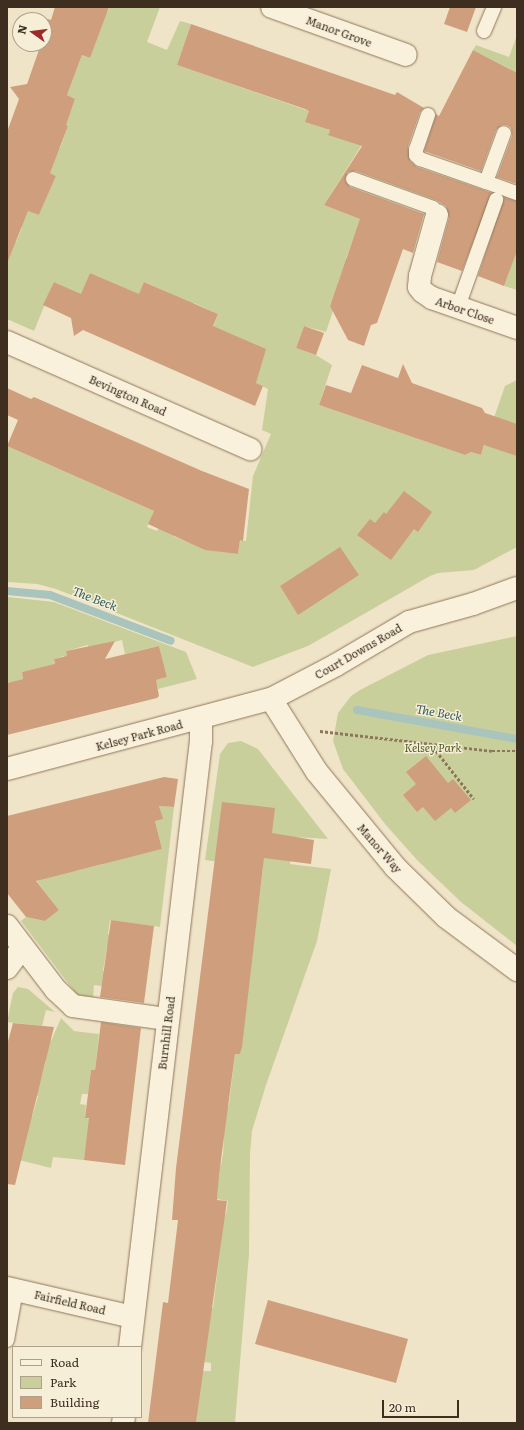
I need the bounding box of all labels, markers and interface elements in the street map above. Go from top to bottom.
north arrow [12,12,52,52]
street label: Manor Grove [304,13,374,49]
text: N [12,23,30,36]
street label: Arbor Close [434,294,496,326]
street label: Bevington Road [87,372,169,418]
water label: The Beck [71,584,119,614]
street label: Court Downs Road [312,621,404,681]
water label: The Beck [415,702,463,724]
street label: Kelsey Park Road [94,717,184,753]
park label: Kelsey Park [405,740,461,754]
street label: Manor Way [355,821,405,875]
street label: Burnhill Road [155,996,177,1070]
street label: Fairfield Road [33,1287,107,1317]
legend [12,1346,142,1418]
text: Road [50,1353,79,1371]
text: Park [50,1373,76,1391]
scale bar [384,1392,461,1418]
text: Building [50,1393,99,1411]
text: 20 m [389,1398,416,1416]

